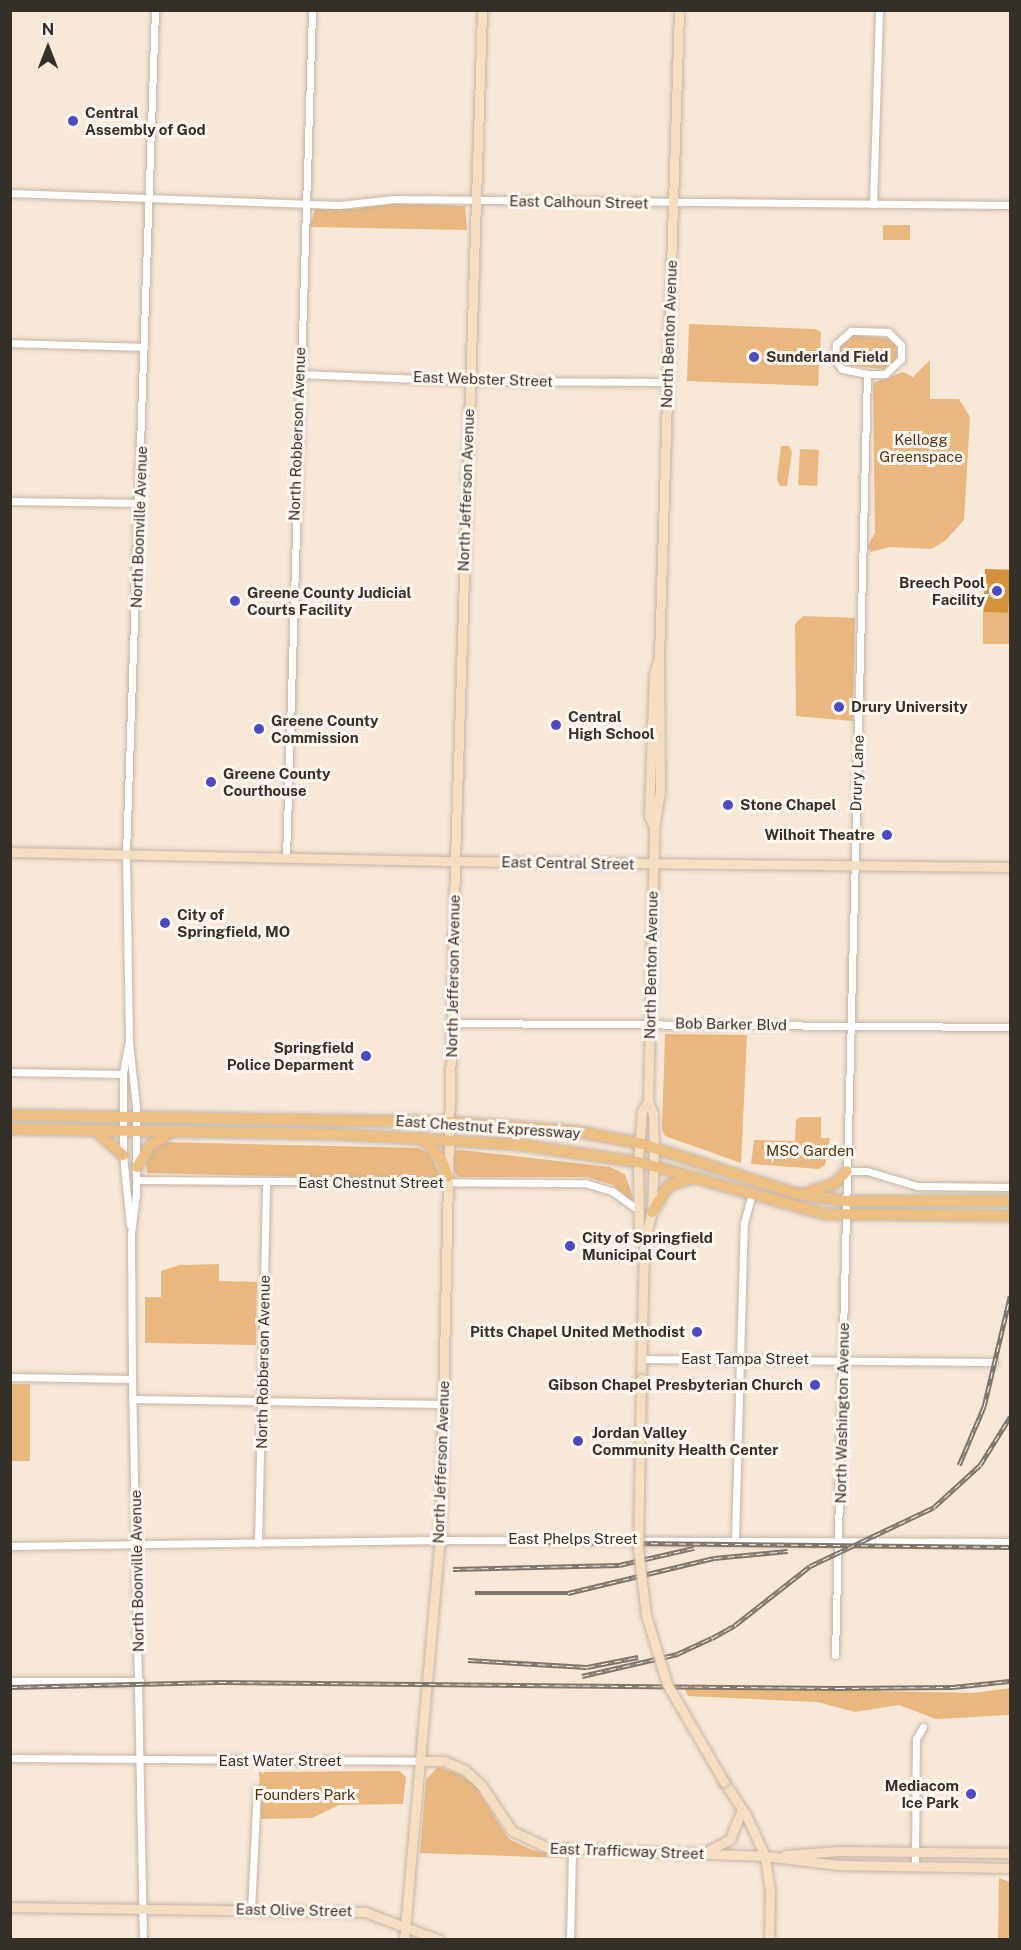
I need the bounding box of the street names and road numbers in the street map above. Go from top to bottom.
street label: East Calhoun Street [509,192,649,212]
street label: North Benton Avenue [657,260,681,408]
street label: North Robberson Avenue [285,347,309,521]
street label: East Webster Street [413,368,553,390]
street label: North Jefferson Avenue [454,408,478,572]
street label: North Boonville Avenue [127,446,151,608]
street label: Drury Lane [847,734,867,812]
street label: East Central Street [501,853,635,873]
street label: North Benton Avenue [641,891,661,1039]
street label: North Jefferson Avenue [443,894,463,1058]
street label: Bob Barker Blvd [675,1014,787,1034]
street label: East Chestnut Expressway [395,1112,581,1142]
street label: East Chestnut Street [298,1174,444,1192]
street label: North Robberson Avenue [252,1275,274,1449]
street label: North Washington Avenue [831,1322,853,1504]
street label: East Tampa Street [681,1350,809,1368]
street label: North Jefferson Avenue [429,1380,453,1544]
street label: North Boonville Avenue [127,1490,147,1652]
street label: East Phelps Street [508,1530,638,1548]
street label: East Water Street [218,1752,342,1770]
street label: East Trafficway Street [549,1839,705,1863]
street label: East Olive Street [235,1900,353,1920]

